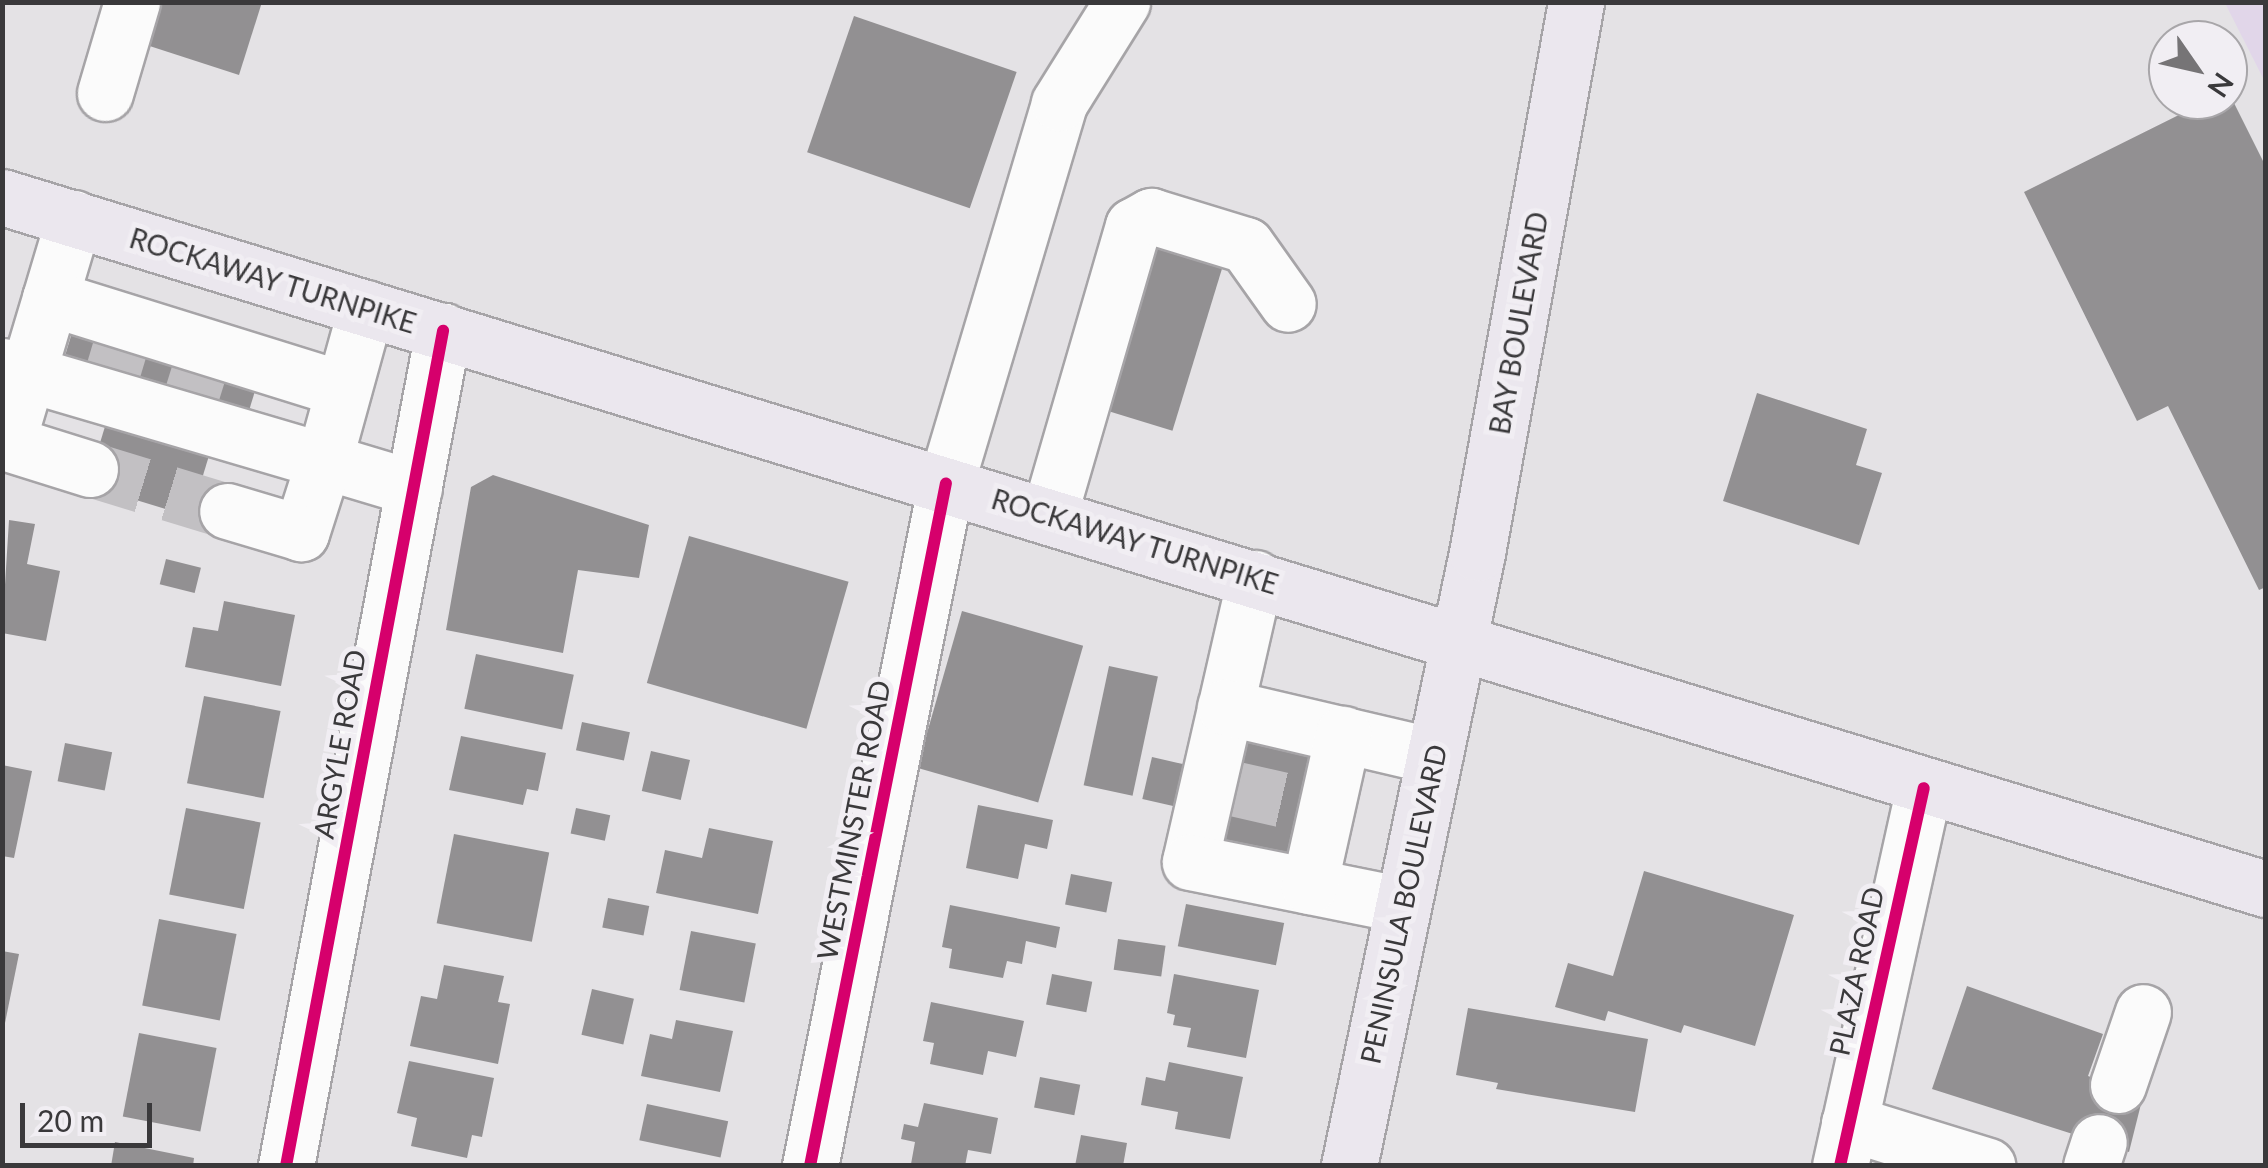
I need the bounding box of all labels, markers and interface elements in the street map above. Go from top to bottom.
north arrow [2148,20,2248,120]
text: N [2201,67,2241,104]
street label: BAY BOULEVARD [1482,209,1554,437]
street label: ROCKAWAY TURNPIKE [125,220,421,340]
street label: ROCKAWAY TURNPIKE [987,481,1283,601]
street label: ARGYLE ROAD [306,647,372,841]
street label: WESTMINSTER ROAD [809,677,897,963]
street label: PENINSULA BOULEVARD [1353,741,1453,1067]
street label: PLAZA ROAD [1822,883,1890,1059]
scale bar [25,1083,158,1145]
text: 20 m [37,1102,104,1138]

